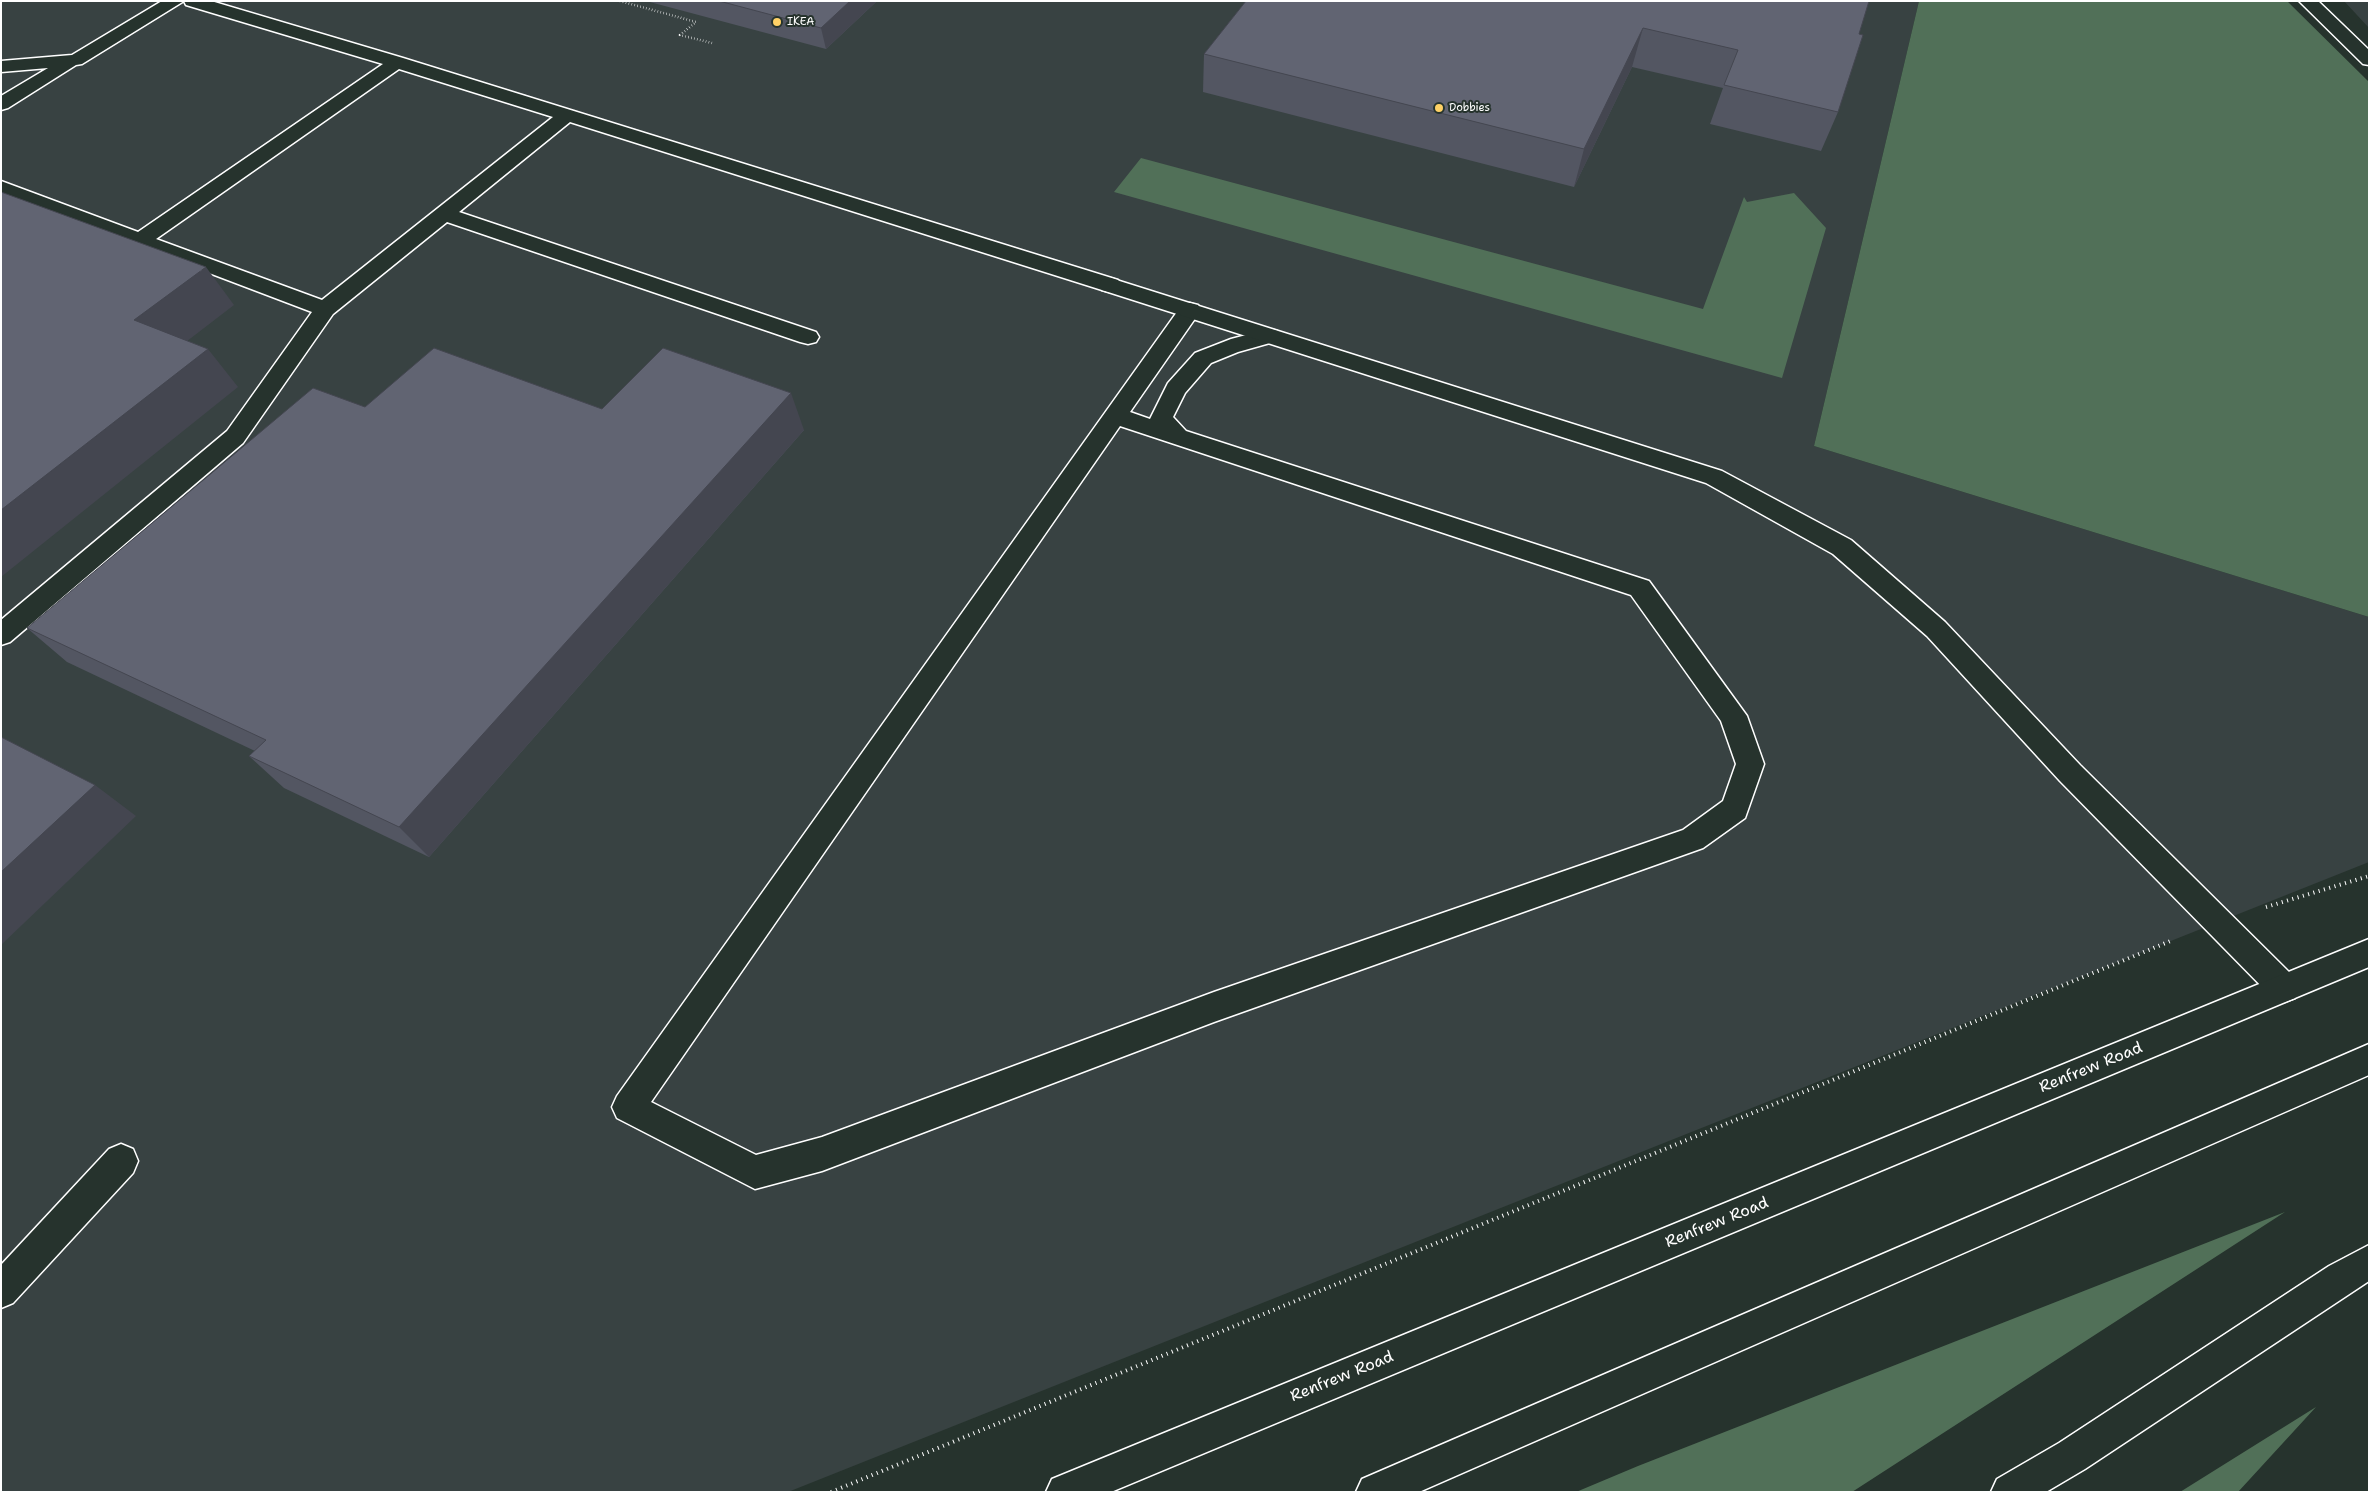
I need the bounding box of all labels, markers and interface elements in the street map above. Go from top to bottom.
place label: IKEA [787,15,814,29]
marker: IKEA [771,16,783,28]
place label: Dobbies [1449,101,1490,115]
marker: Dobbies [1433,102,1445,114]
street label: Renfrew Road [2036,1039,2146,1097]
street label: Renfrew Road [1662,1194,1772,1252]
street label: Renfrew Road [1287,1348,1397,1406]

